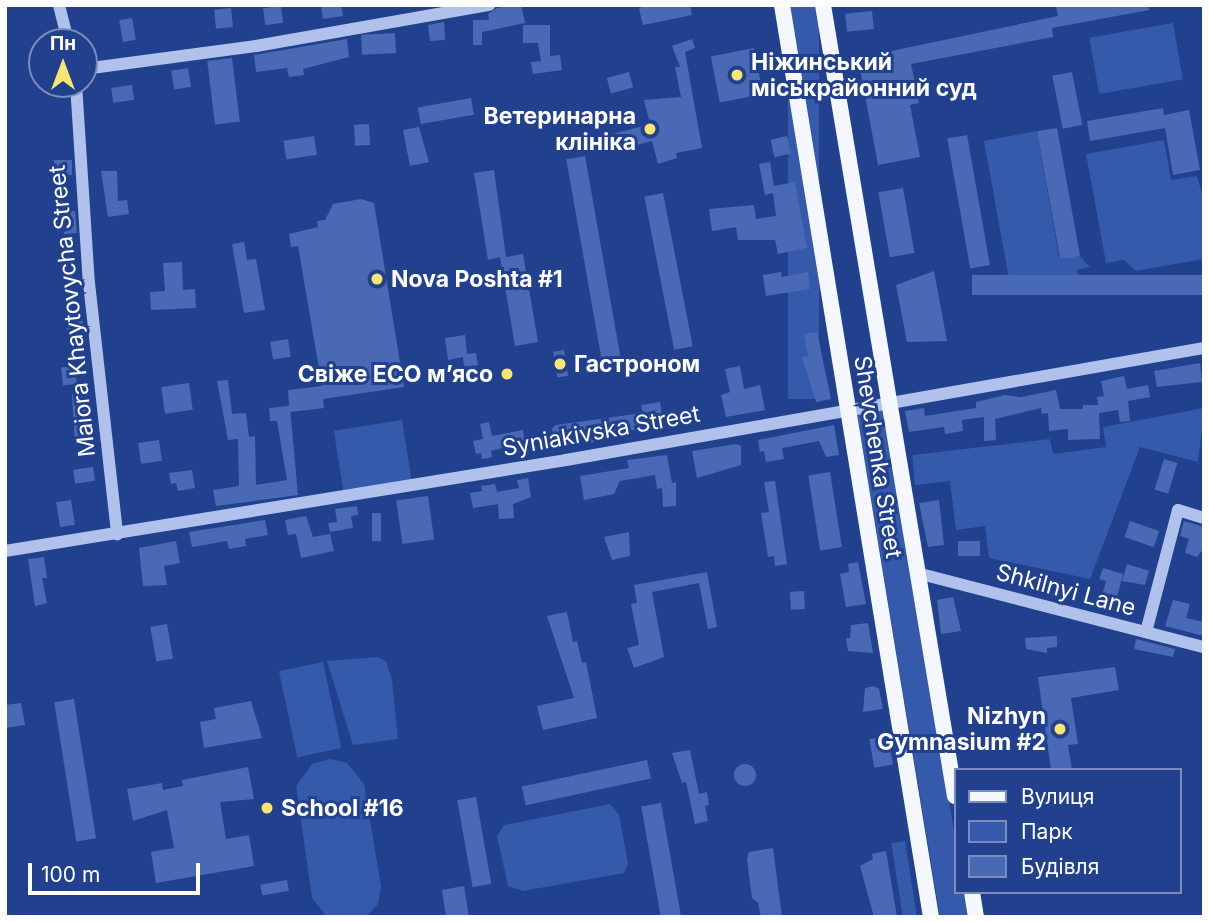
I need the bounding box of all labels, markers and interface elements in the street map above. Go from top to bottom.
north arrow [28,28,98,98]
text: Пн [50,32,76,55]
place label: Ніжинський міськрайонний суд [751,48,977,102]
marker: Ніжинський міськрайонний суд [729,67,745,83]
place label: Ветеринарна клініка [484,102,636,156]
marker: Ветеринарна клініка [642,121,658,137]
street label: Maiora Khaytovycha Street [43,164,101,458]
place label: Nova Poshta #1 [391,265,563,293]
marker: Nova Poshta #1 [369,271,385,287]
place label: Гастроном [574,350,700,378]
street label: Shevchenka Street [848,354,908,560]
marker: Гастроном [552,356,568,372]
place label: Свіже ECO м’ясо [298,360,493,388]
marker: Свіже ECO м’ясо [499,366,515,382]
street label: Syniakivska Street [500,400,702,462]
street label: Shkilnyi Lane [993,558,1139,622]
place label: Nizhyn Gymnasium #2 [877,702,1046,756]
marker: Nizhyn Gymnasium #2 [1052,721,1068,737]
legend [954,768,1181,894]
text: Вулиця [1021,784,1094,809]
place label: School #16 [281,794,404,822]
marker: School #16 [259,800,275,816]
text: Парк [1021,819,1073,844]
scale bar [32,848,203,892]
text: Будівля [1021,854,1099,879]
text: 100 m [41,862,100,887]

